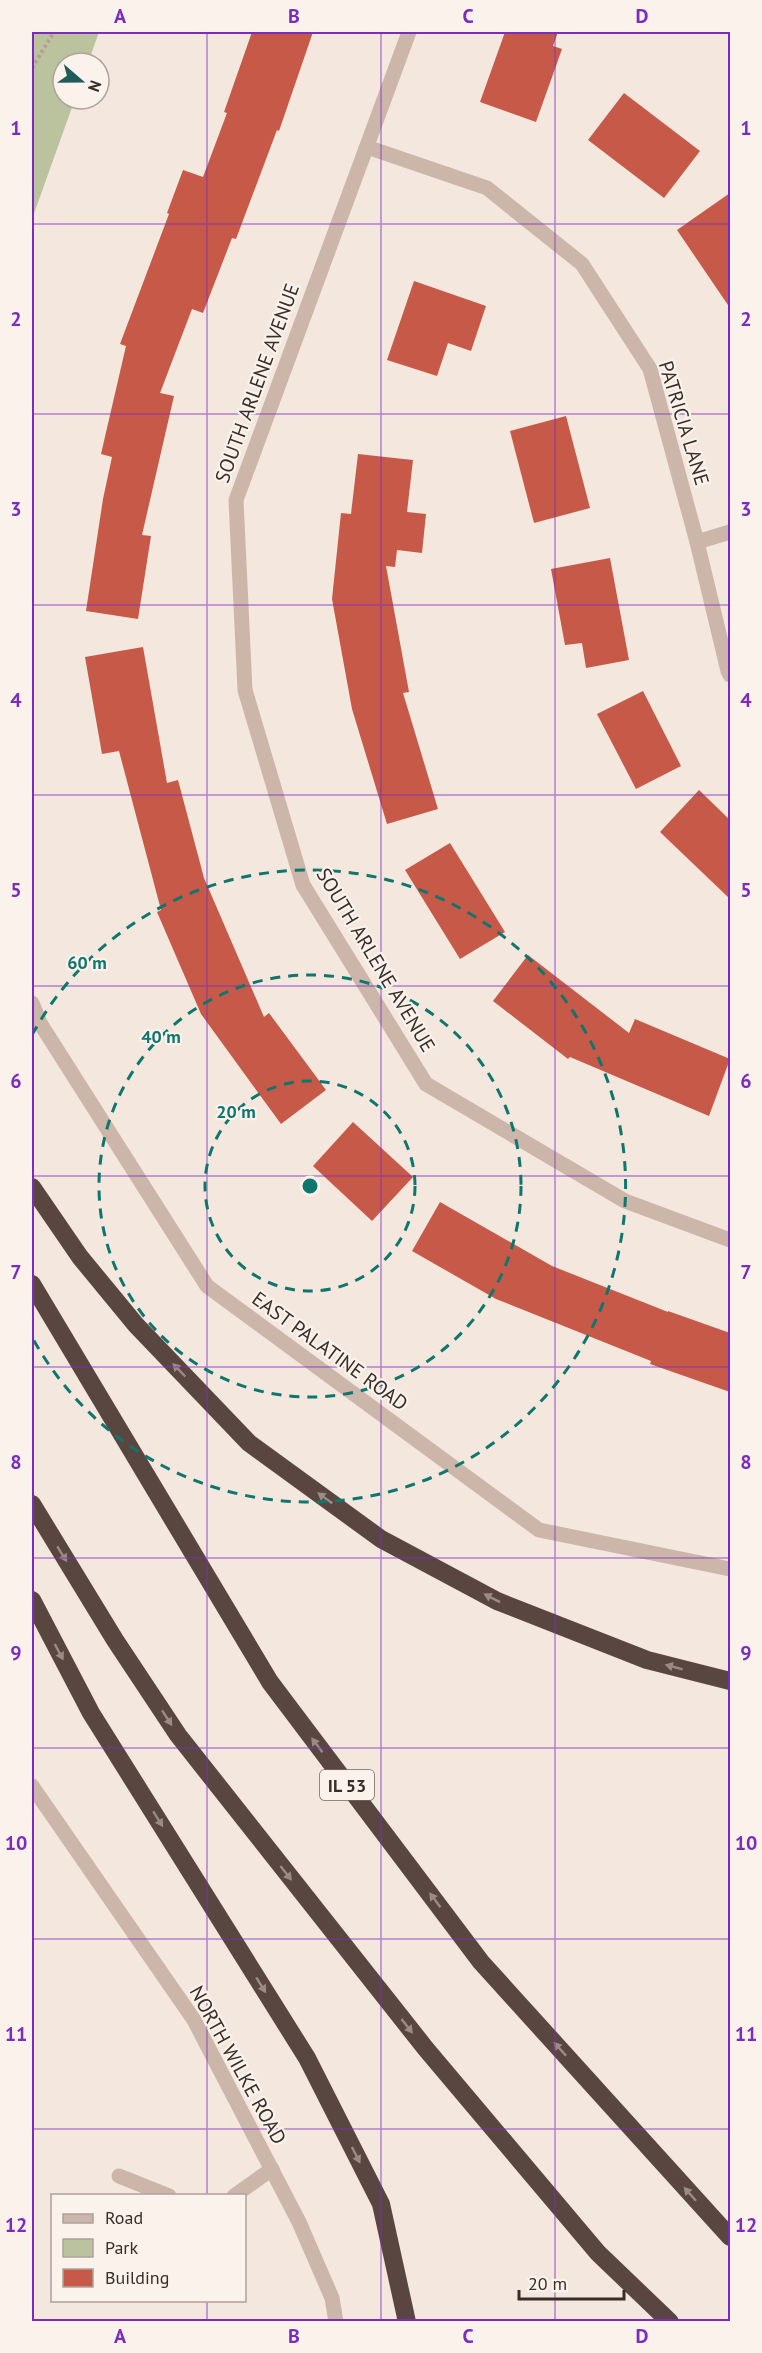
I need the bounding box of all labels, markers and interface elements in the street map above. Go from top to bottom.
text: A [114,3,127,29]
text: B [288,3,300,29]
text: C [462,3,474,29]
text: D [636,3,649,29]
north arrow [51,51,111,111]
text: N [84,78,106,94]
text: 1 [10,115,22,141]
text: 1 [740,115,752,141]
street label: SOUTH ARLENE AVENUE [209,280,305,486]
text: 2 [10,306,22,332]
text: 2 [740,306,752,332]
street label: PATRICIA LANE [653,358,715,488]
text: 3 [10,496,22,522]
text: 3 [740,496,752,522]
text: 4 [10,687,22,713]
text: 4 [740,687,752,713]
street label: SOUTH ARLENE AVENUE [311,863,441,1057]
text: 5 [10,877,22,903]
text: 5 [740,877,752,903]
text: 60 m [67,951,107,974]
text: 40 m [141,1025,181,1048]
text: 6 [10,1068,22,1094]
text: 6 [740,1068,752,1094]
text: 20 m [216,1100,256,1123]
centre of rings [300,1176,320,1196]
text: 7 [10,1259,22,1285]
text: 7 [740,1259,752,1285]
street label: EAST PALATINE ROAD [247,1286,413,1416]
one-way arrow [173,1363,186,1378]
text: 8 [10,1449,22,1475]
text: 8 [740,1449,752,1475]
one-way arrow [317,1493,332,1505]
one-way arrow [57,1546,68,1562]
one-way arrow [483,1593,500,1603]
text: 9 [10,1640,22,1666]
text: 9 [740,1640,752,1666]
one-way arrow [54,1643,64,1660]
one-way arrow [665,1661,683,1671]
one-way arrow [161,1710,172,1727]
one-way arrow [311,1737,323,1753]
road number: IL 53 [320,1770,374,1800]
one-way arrow [152,1811,163,1827]
text: 10 [5,1830,27,1856]
text: 10 [735,1830,757,1856]
one-way arrow [280,1865,292,1880]
one-way arrow [429,1893,441,1908]
one-way arrow [256,1977,267,1993]
street label: NORTH WILKE ROAD [184,1981,292,2149]
one-way arrow [400,2018,412,2033]
text: 11 [5,2021,27,2047]
text: 11 [735,2021,757,2047]
one-way arrow [553,2042,567,2057]
one-way arrow [351,2147,361,2164]
one-way arrow [683,2187,697,2202]
legend [51,2194,246,2302]
text: Road [105,2206,143,2229]
text: 12 [5,2212,27,2238]
text: 12 [735,2212,757,2238]
text: Park [105,2236,138,2259]
scale bar [519,2263,624,2301]
text: Building [105,2266,169,2289]
text: 20 m [528,2272,567,2295]
text: A [114,2323,127,2349]
text: B [288,2323,300,2349]
text: C [462,2323,474,2349]
text: D [636,2323,649,2349]

